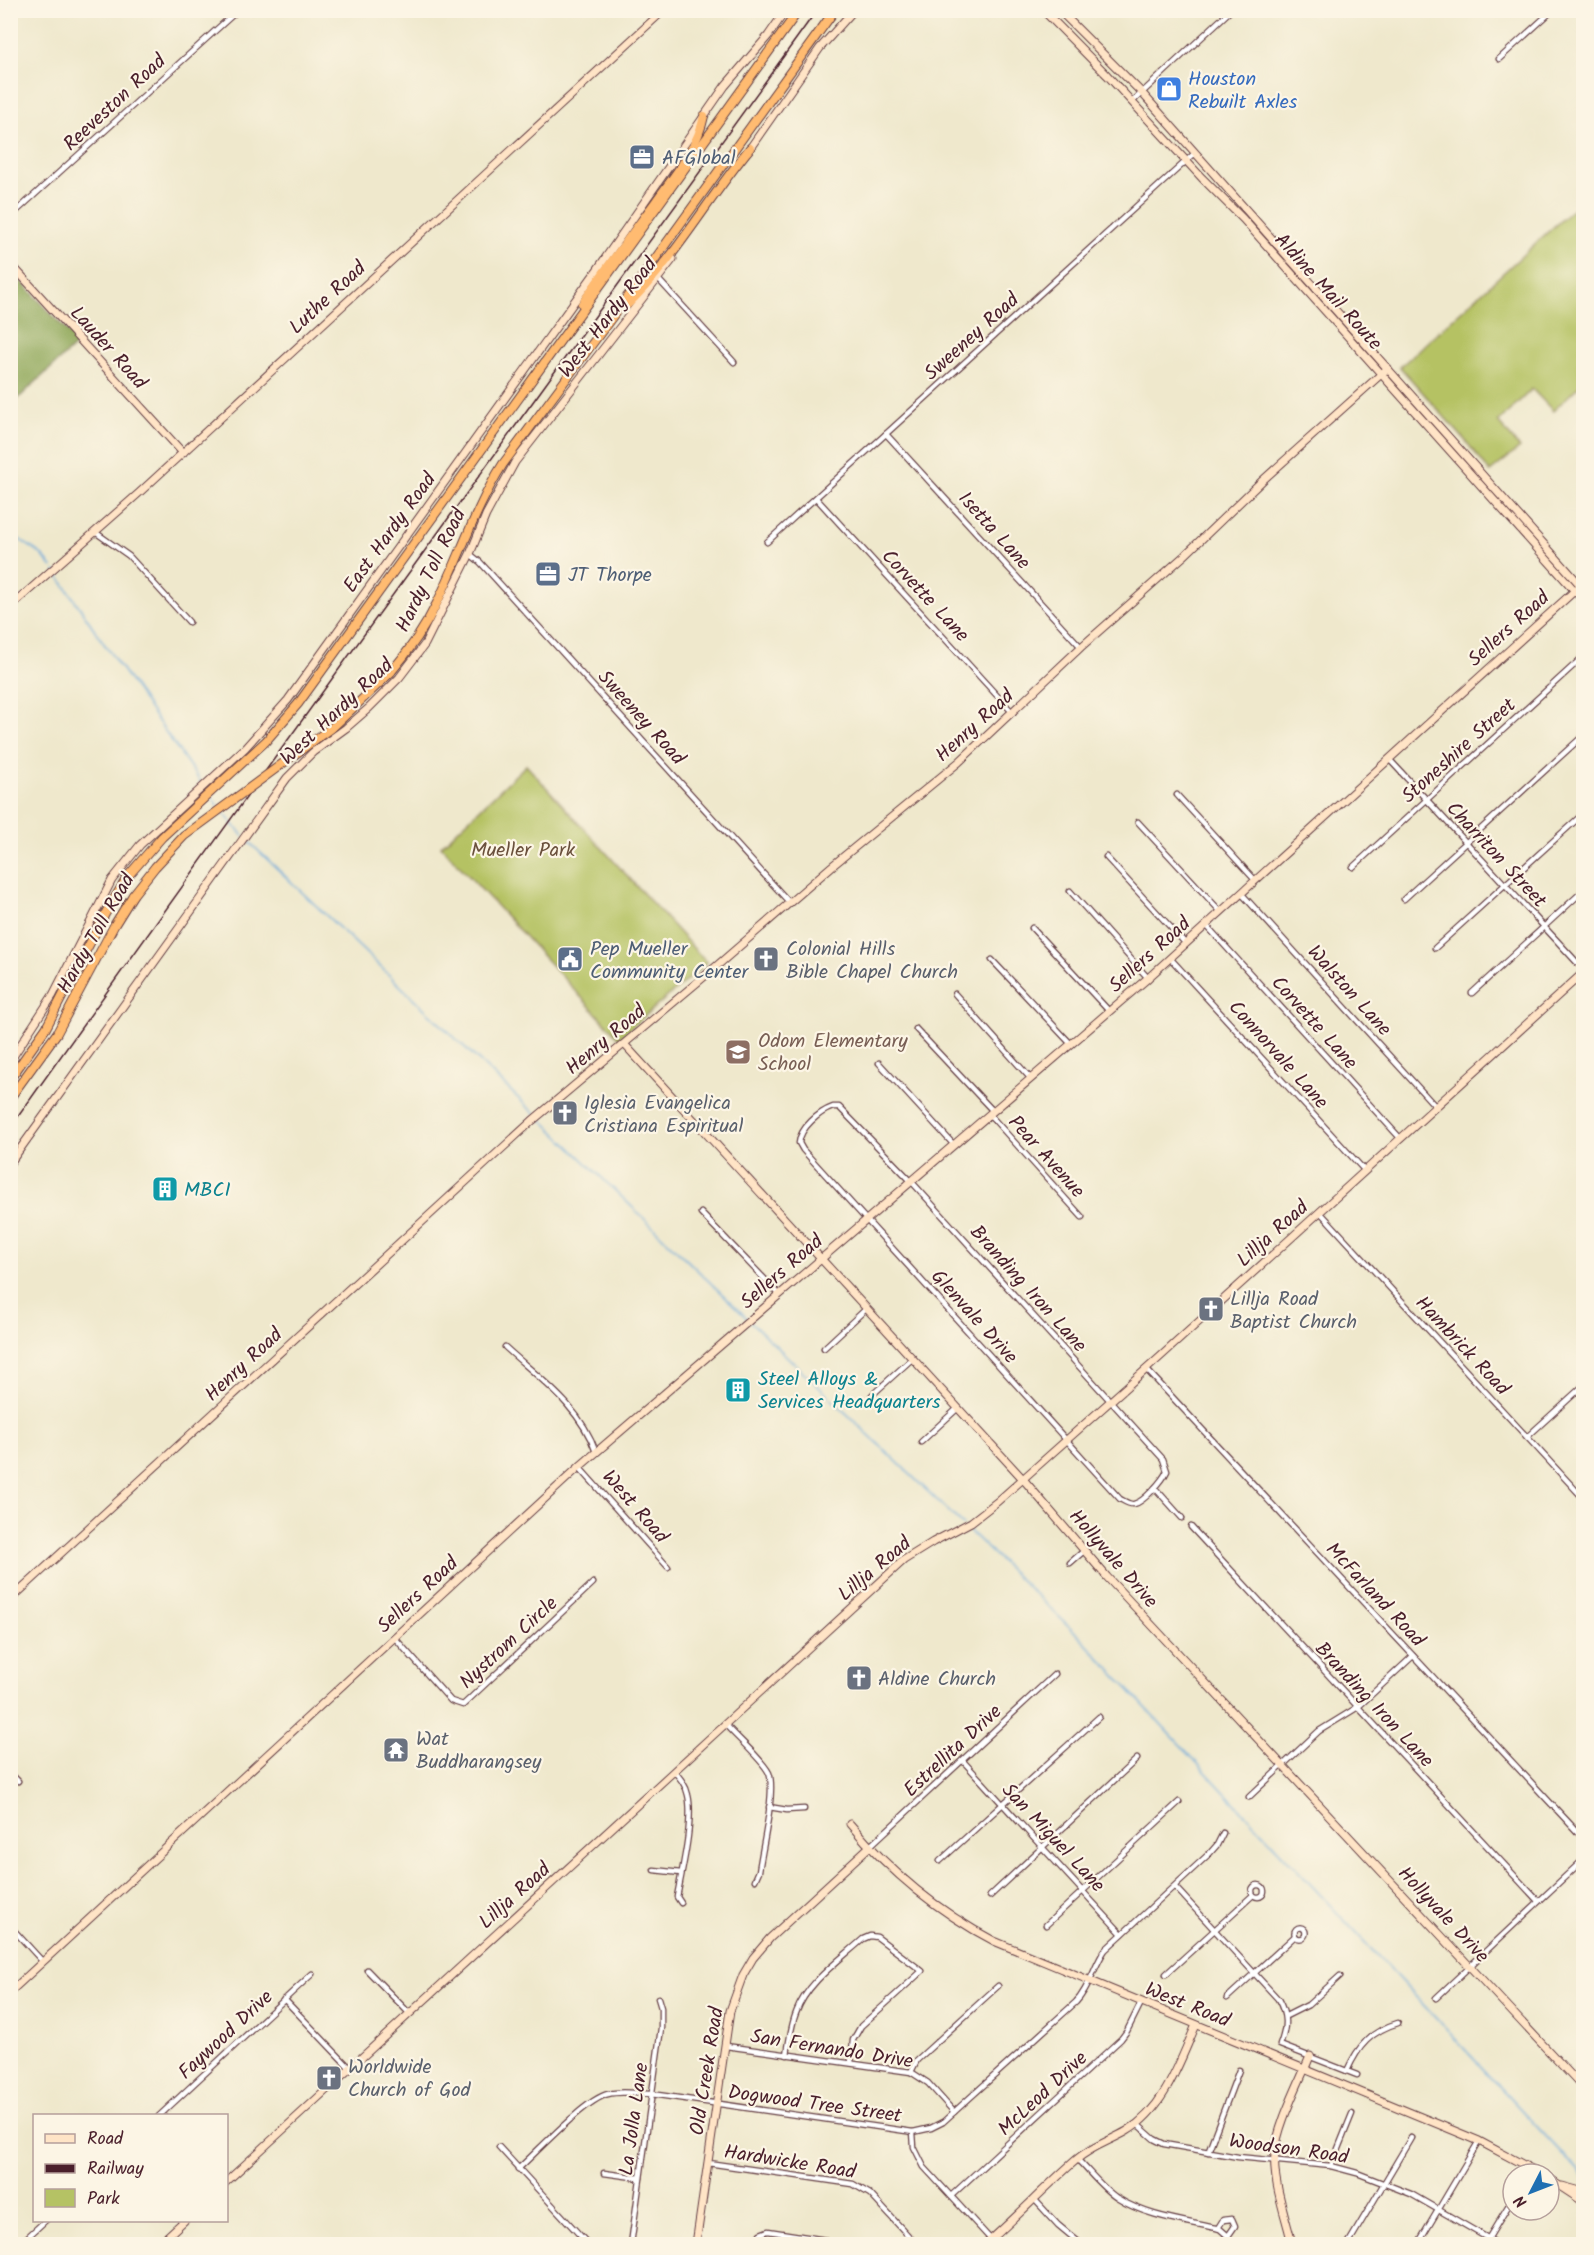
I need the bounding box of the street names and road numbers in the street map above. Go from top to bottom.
street label: Reeveston Road [56,46,175,160]
street label: Aldine Mail Route [1266,226,1389,359]
street label: West Hardy Road [551,250,667,386]
street label: Luthe Road [282,253,375,343]
street label: Sweeney Road [917,285,1028,389]
street label: Lauder Road [61,299,155,398]
street label: East Hardy Road [336,465,446,600]
street label: Isetta Lane [949,485,1038,578]
street label: Hardy Toll Road [388,503,476,638]
street label: Corvette Lane [873,542,976,650]
street label: Sellers Road [1461,583,1559,675]
street label: West Hardy Road [273,650,402,774]
street label: Sweeney Road [589,663,693,774]
street label: Henry Road [929,681,1023,771]
street label: Stoneshire Street [1395,691,1524,812]
street label: Charriton Street [1437,795,1554,916]
street label: Hardy Toll Road [49,867,145,1000]
street label: Sellers Road [1102,909,1200,1001]
street label: Walston Lane [1299,938,1399,1044]
street label: Corvette Lane [1262,969,1365,1078]
street label: Connorvale Lane [1220,993,1335,1117]
street label: Henry Road [559,996,655,1084]
street label: Pear Avenue [999,1108,1092,1206]
street label: Lillja Road [1230,1192,1318,1276]
street label: Branding Iron Lane [961,1218,1094,1361]
street label: Sellers Road [733,1226,832,1318]
street label: Glenvale Drive [922,1263,1025,1372]
street label: Hambrick Road [1407,1289,1517,1404]
street label: Henry Road [198,1320,292,1410]
street label: West Road [593,1463,676,1552]
street label: Hollyvale Drive [1060,1502,1165,1616]
street label: Lillja Road [831,1528,920,1610]
street label: McFarland Road [1317,1535,1433,1656]
street label: Sellers Road [370,1548,467,1642]
street label: Nystrom Circle [453,1589,566,1698]
street label: Branding Iron Lane [1306,1635,1441,1776]
street label: Estrellita Drive [897,1697,1010,1806]
street label: San Miguel Lane [993,1776,1112,1901]
street label: Lillja Road [472,1854,560,1938]
street label: Hollyvale Drive [1389,1859,1496,1971]
street label: West Road [1140,1974,1235,2038]
street label: Faywood Drive [171,1983,281,2088]
street label: Old Creek Road [682,2004,734,2138]
street label: San Fernando Drive [748,2021,915,2079]
street label: McLeod Drive [991,2044,1096,2145]
street label: La Jolla Lane [611,2061,659,2178]
street label: Dogwood Tree Street [726,2077,904,2133]
street label: Woodson Road [1227,2126,1351,2174]
street label: Hardwicke Road [722,2137,859,2189]

